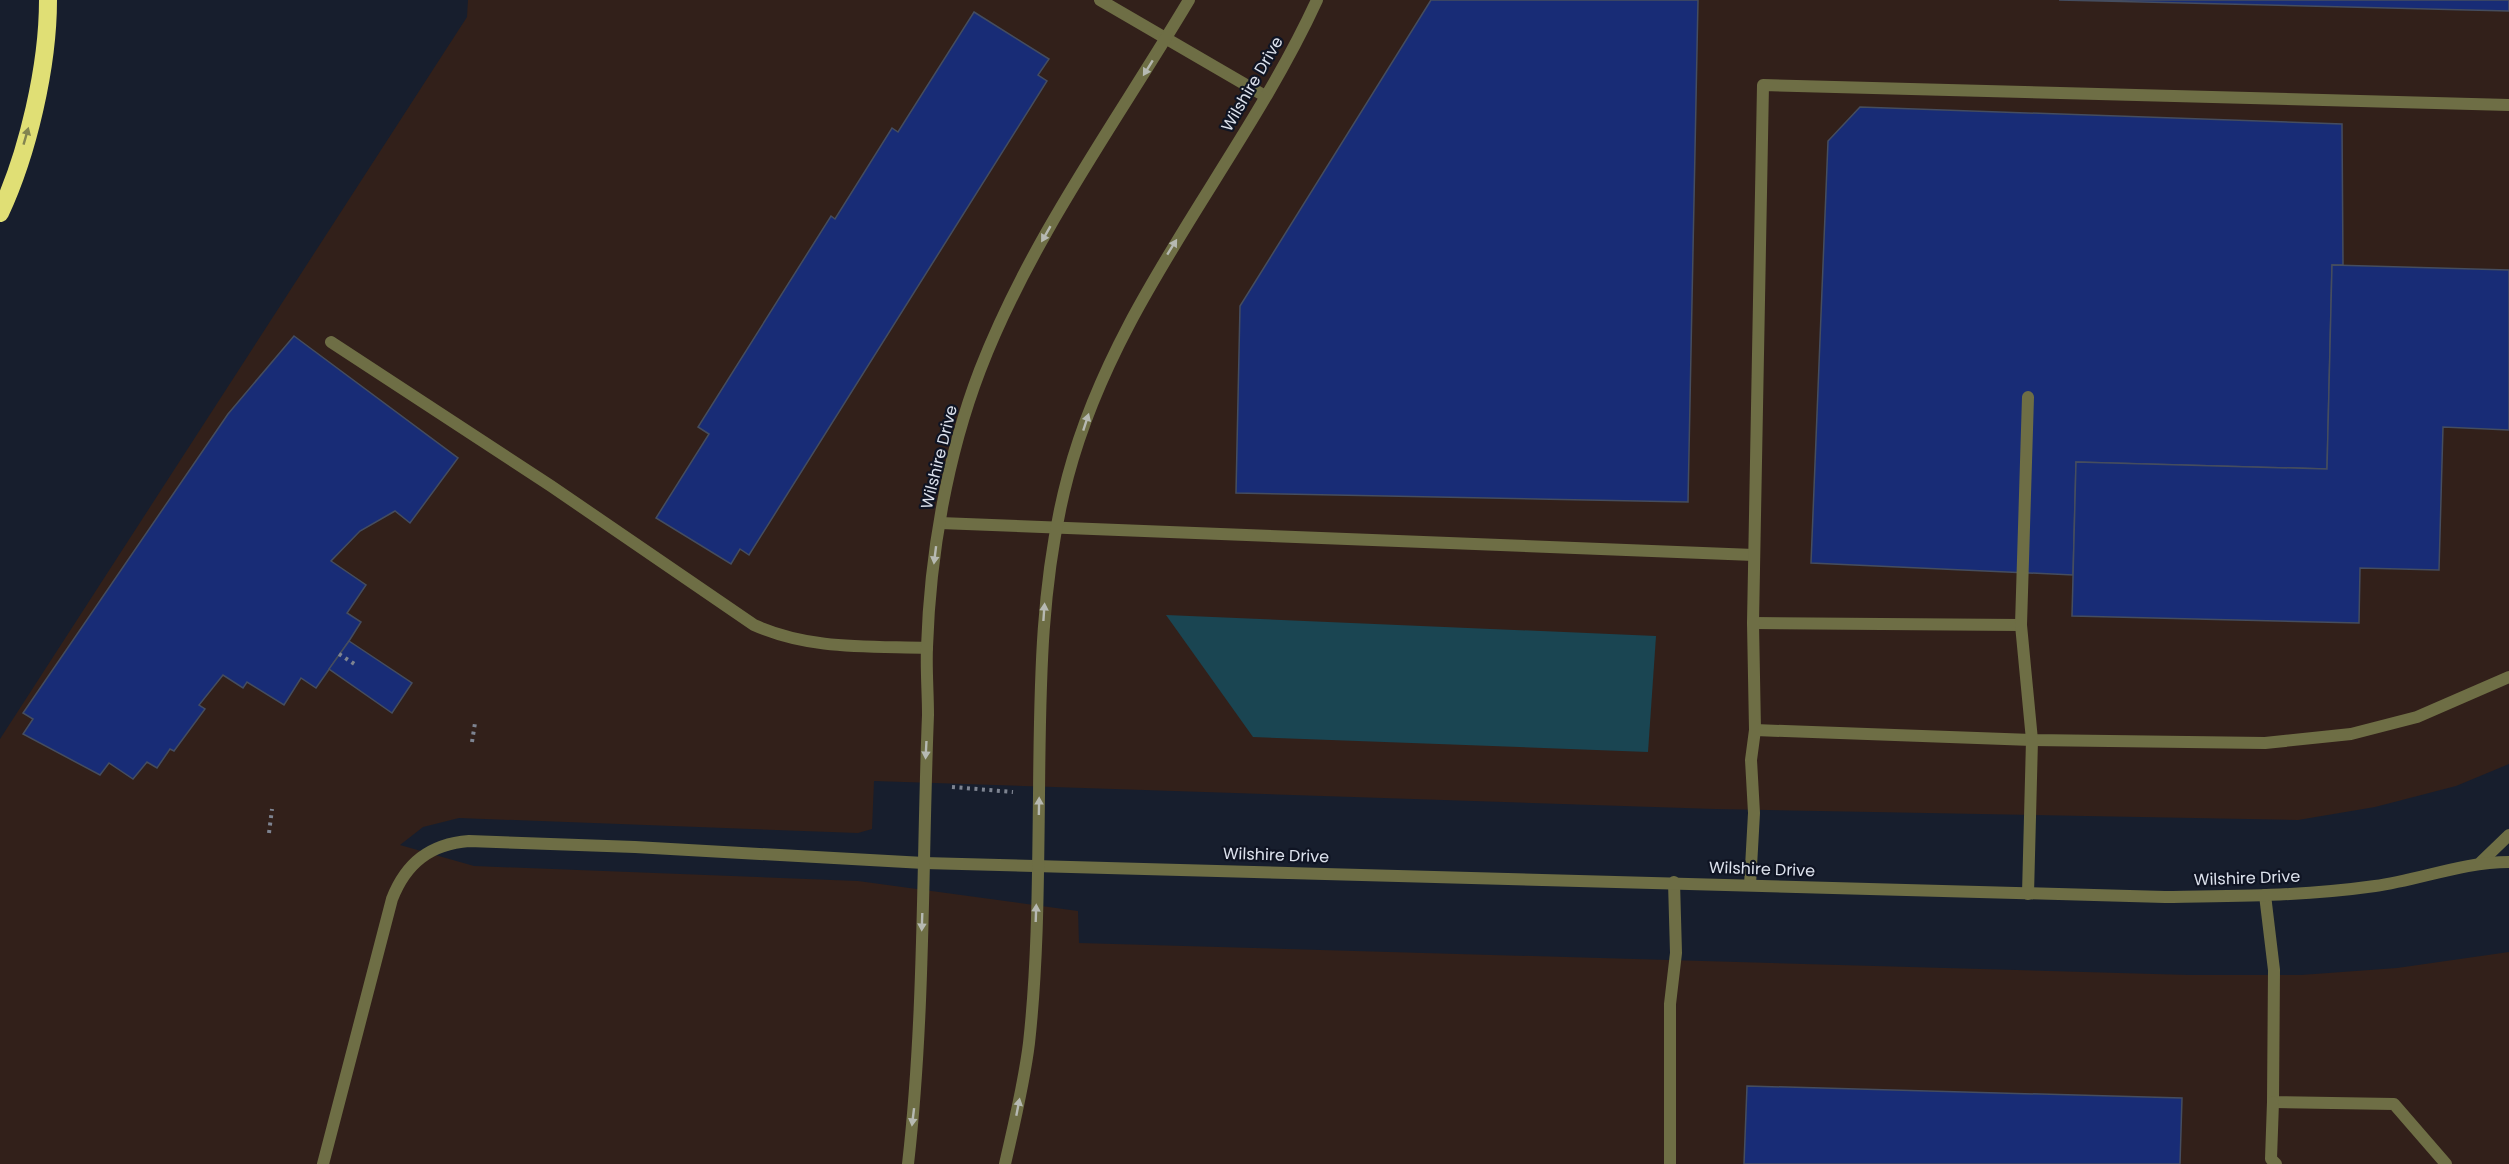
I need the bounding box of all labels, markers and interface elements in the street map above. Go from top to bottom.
street label: Wilshire Drive [1215,32,1289,136]
one-way arrow [1142,60,1153,76]
one-way arrow [22,127,31,145]
one-way arrow [1041,226,1051,243]
one-way arrow [1167,239,1178,256]
street label: Wilshire Drive [915,403,963,511]
one-way arrow [1081,413,1091,431]
one-way arrow [931,546,940,565]
one-way arrow [1040,602,1049,621]
one-way arrow [921,740,931,759]
one-way arrow [1034,797,1044,816]
street label: Wilshire Drive [1222,842,1330,868]
street label: Wilshire Drive [1708,856,1816,882]
street label: Wilshire Drive [2193,865,2301,891]
one-way arrow [1031,904,1041,923]
one-way arrow [917,912,926,931]
one-way arrow [1014,1097,1023,1116]
one-way arrow [908,1107,918,1126]

